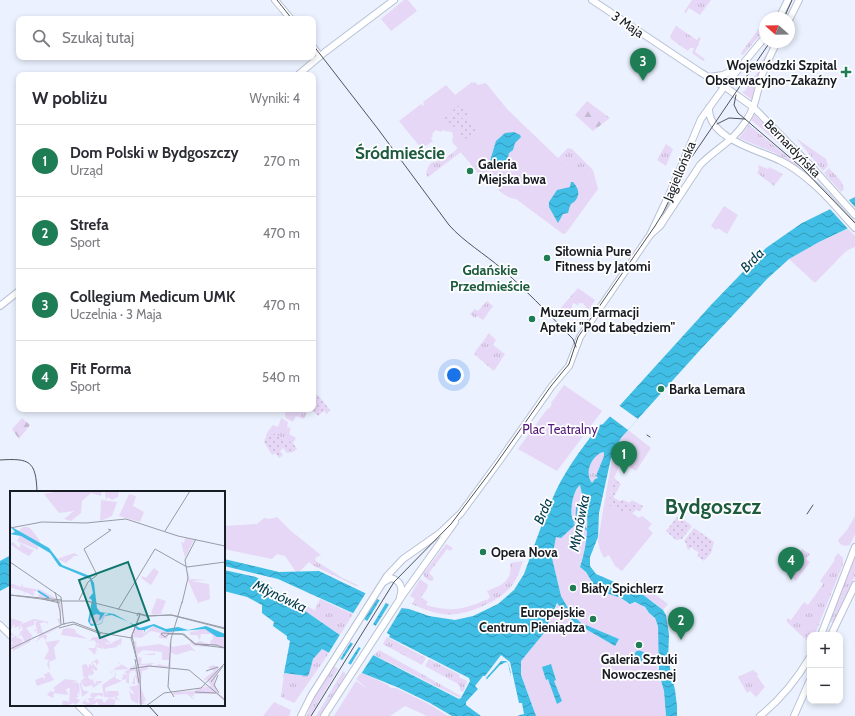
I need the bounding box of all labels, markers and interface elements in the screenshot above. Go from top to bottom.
street label: 3 Maja [608,7,648,42]
north arrow [759,12,795,48]
search box [16,16,316,60]
icon: search [30,27,52,49]
text: Szukaj tutaj [62,29,134,47]
pin: 3 [630,48,656,81]
place label: Wojewódzki Szpital Obserwacyjno-Zakaźny [705,57,838,88]
marker: Wojewódzki Szpital Obserwacyjno-Zakaźny [840,66,852,78]
text: W pobliżu [32,88,107,108]
text: Wyniki: 4 [249,90,300,106]
street label: Bernardyńska [761,116,825,181]
street label: Jagiellońska [659,138,699,204]
district label: Śródmieście [355,143,445,163]
text: Dom Polski w Bydgoszczy [70,144,239,162]
text: 1 [43,153,47,169]
text: 270 m [263,153,300,169]
place label: Galeria Miejska bwa [478,156,547,187]
text: Urząd [70,162,103,178]
marker: Galeria Miejska bwa [465,166,475,176]
text: Strefa [70,216,109,234]
text: 2 [42,225,48,241]
text: 470 m [263,225,300,241]
text: Sport [70,234,100,250]
place label: Siłownia Pure Fitness by Jatomi [555,243,651,274]
water label: Brda [736,244,768,276]
marker: Siłownia Pure Fitness by Jatomi [542,253,552,263]
district label: Gdańskie Przedmieście [450,261,530,295]
text: Collegium Medicum UMK [70,288,235,306]
text: 3 [41,297,49,313]
text: 470 m [263,297,300,313]
place label: Muzeum Farmacji Apteki "Pod Łabędziem" [540,304,675,335]
text: Uczelnia · 3 Maja [70,306,162,322]
marker: Muzeum Farmacji Apteki "Pod Łabędziem" [527,314,537,324]
text: Fit Forma [70,360,131,378]
your location [444,365,464,385]
text: 4 [41,369,49,385]
text: 540 m [262,369,300,385]
text: Sport [70,378,100,394]
place label: Barka Lemara [669,381,746,397]
marker: Barka Lemara [656,384,666,394]
park label: Plac Teatralny [522,421,598,437]
pin: 1 [611,441,637,474]
inset map [10,491,225,706]
water label: Młynówka [565,493,593,554]
district label: Bydgoszcz [665,494,761,519]
water label: Brda [529,495,557,527]
place label: Opera Nova [491,544,558,560]
marker: Opera Nova [478,547,488,557]
pin: 4 [778,547,804,580]
water label: Młynówka [249,575,310,616]
place label: Biały Spichlerz [581,580,663,596]
marker: Biały Spichlerz [568,583,578,593]
place label: Europejskie Centrum Pieniądza [479,604,586,635]
pin: 2 [668,607,694,640]
marker: Europejskie Centrum Pieniądza [588,614,598,624]
map controls [807,632,843,704]
button: + [807,632,843,668]
marker: Galeria Sztuki Nowoczesnej [634,640,644,650]
place label: Galeria Sztuki Nowoczesnej [601,651,677,682]
button: − [807,668,843,704]

